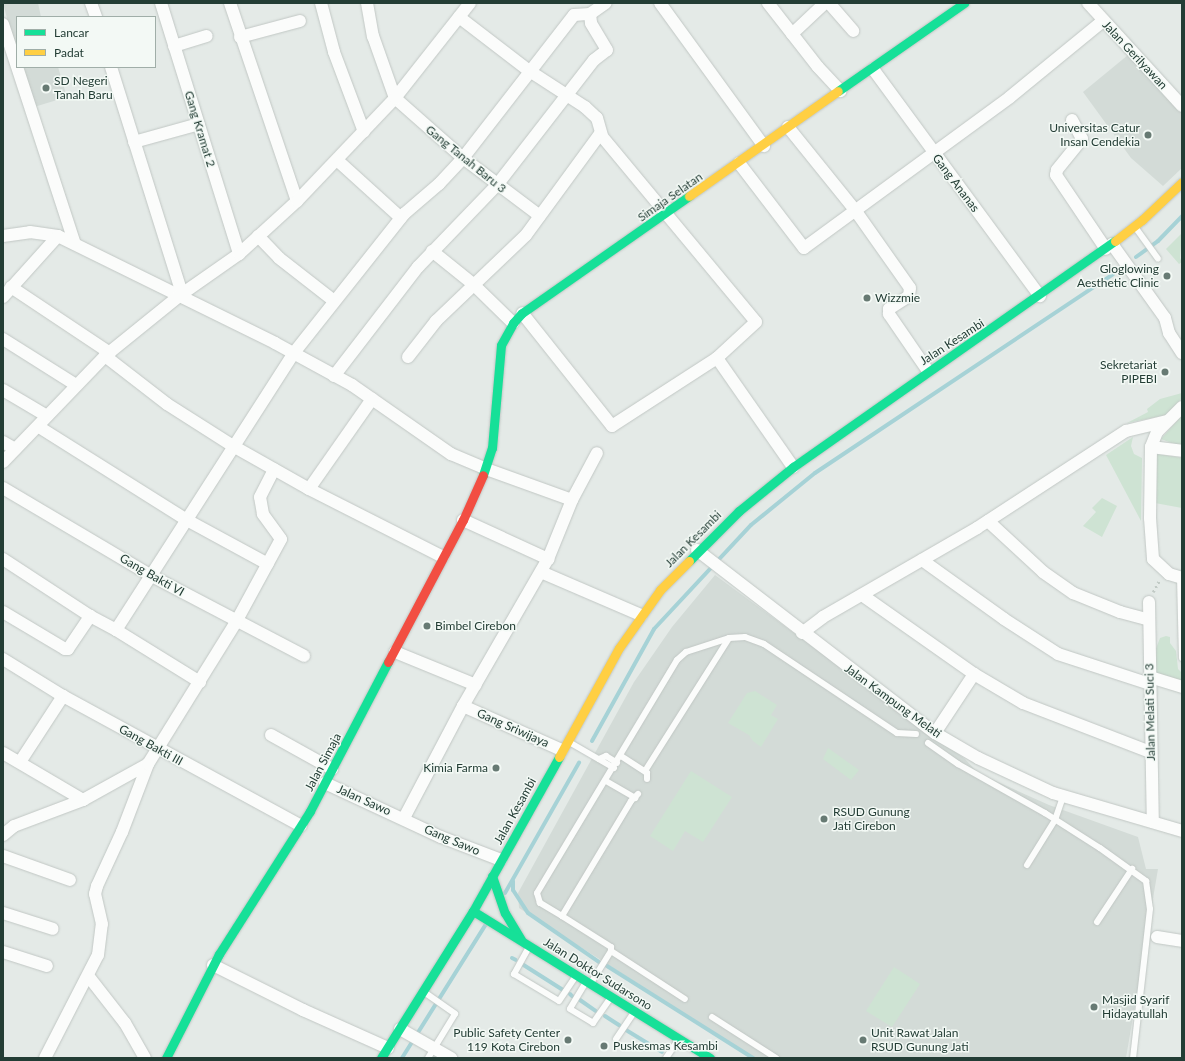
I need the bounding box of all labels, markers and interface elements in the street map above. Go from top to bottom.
legend [16,16,156,68]
street label: Jalan Gerilyawan [1100,18,1170,92]
text: Lancar [54,25,89,40]
text: Padat [54,45,84,60]
place label: SD Negeri Tanah Baru [54,74,113,102]
marker: SD Negeri Tanah Baru [41,83,51,93]
street label: Gang Kramat 2 [182,89,218,169]
place label: Universitas Catur Insan Cendekia [1049,121,1140,149]
street label: Gang Tanah Baru 3 [423,122,509,196]
marker: Universitas Catur Insan Cendekia [1143,130,1153,140]
street label: Gang Ananas [929,151,983,215]
street label: Simaja Selatan [635,169,705,225]
place label: Gloglowing Aesthetic Clinic [1077,262,1159,290]
marker: Gloglowing Aesthetic Clinic [1162,271,1172,281]
place label: Wizzmie [875,291,920,305]
marker: Wizzmie [862,293,872,303]
street label: Jalan Kesambi [917,316,987,368]
place label: Sekretariat PIPEBI [1100,358,1157,386]
marker: Sekretariat PIPEBI [1160,367,1170,377]
street label: Jalan Kesambi [662,508,724,570]
street label: Gang Bakti VI [117,551,187,599]
place label: Bimbel Cirebon [435,619,516,633]
marker: Bimbel Cirebon [422,621,432,631]
street label: Jalan Kampung Melati [842,661,944,741]
street label: Jalan Melati Suci 3 [1142,663,1158,761]
street label: Gang Sriwijaya [475,706,551,750]
street label: Gang Bakti III [116,721,186,769]
street label: Jalan Simaja [302,731,344,793]
place label: Kimia Farma [423,761,488,775]
marker: Kimia Farma [491,763,501,773]
street label: Jalan Kesambi [491,775,539,847]
street label: Jalan Sawo [335,782,393,818]
place label: RSUD Gunung Jati Cirebon [833,805,910,833]
marker: RSUD Gunung Jati Cirebon [818,813,830,825]
street label: Gang Sawo [422,822,482,858]
street label: Jalan Doktor Sudarsono [541,935,655,1013]
place label: Masjid Syarif Hidayatullah [1102,993,1169,1021]
marker: Masjid Syarif Hidayatullah [1089,1002,1099,1012]
place label: Public Safety Center 119 Kota Cirebon [453,1026,560,1054]
place label: Unit Rawat Jalan RSUD Gunung Jati [871,1026,969,1054]
marker: Public Safety Center 119 Kota Cirebon [563,1035,573,1045]
marker: Unit Rawat Jalan RSUD Gunung Jati [858,1035,868,1045]
place label: Puskesmas Kesambi [613,1039,718,1053]
marker: Puskesmas Kesambi [598,1040,610,1052]

